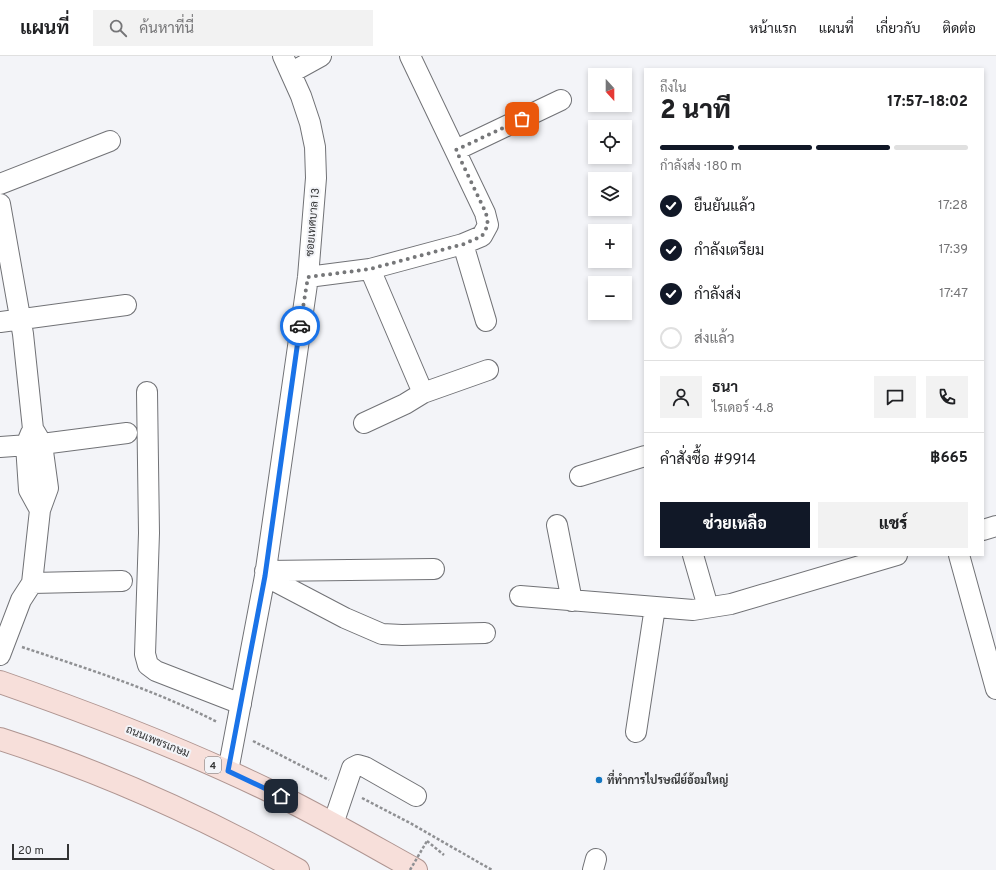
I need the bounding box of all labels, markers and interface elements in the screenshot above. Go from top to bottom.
search box [93,10,373,46]
text: แผนที่ [20,17,69,41]
icon: search [107,17,129,39]
text: ค้นหาที่นี่ [139,20,194,39]
text: หน้าแรก [749,21,797,38]
text: แผนที่ [819,21,854,38]
text: เกี่ยวกับ [876,21,920,38]
text: ติดต่อ [942,21,976,38]
north arrow [588,68,632,112]
map controls [588,68,632,320]
text: ถึงใน [660,81,687,97]
text: 17:57–18:02 [887,93,968,112]
text: 2 นาที [660,95,731,128]
pin [505,102,539,136]
icon: bag [511,108,533,130]
button: locate [588,120,632,164]
text: กำลังส่ง · 180 m [660,159,742,175]
button: layers [588,172,632,216]
street label: ซอยเทศบาล 13 [303,187,323,257]
icon: check [660,195,682,217]
text: ยืนยันแล้ว [694,198,755,217]
text: 17:28 [938,198,968,214]
button: + [588,224,632,268]
icon: check [660,239,682,261]
text: กำลังเตรียม [694,242,764,261]
text: 17:39 [939,242,968,258]
button: − [588,276,632,320]
icon: check [660,283,682,305]
text: กำลังส่ง [694,286,741,305]
text: 17:47 [939,286,968,302]
courier [280,306,320,346]
icon: car [289,315,311,337]
text: ส่งแล้ว [694,330,735,349]
button: person [660,376,702,418]
button: chat [874,376,916,418]
button: phone [926,376,968,418]
text: ธนา [712,379,738,398]
text: ไรเดอร์ · 4.8 [712,401,774,417]
text: ฿665 [930,449,968,468]
text: คำสั่งซื้อ #9914 [660,451,756,470]
button: ช่วยเหลือ [660,502,810,548]
button: แชร์ [818,502,968,548]
street label: ถนนเพชรเกษม [124,723,192,761]
road number: 4 [205,757,221,773]
place label: ที่ทำการไปรษณีย์อ้อมใหญ่ [607,769,728,788]
marker: ที่ทำการไปรษณีย์อ้อมใหญ่ [594,775,604,785]
pin [264,779,298,813]
icon: home [270,785,292,807]
scale bar [12,842,69,861]
text: 20 m [18,844,44,858]

